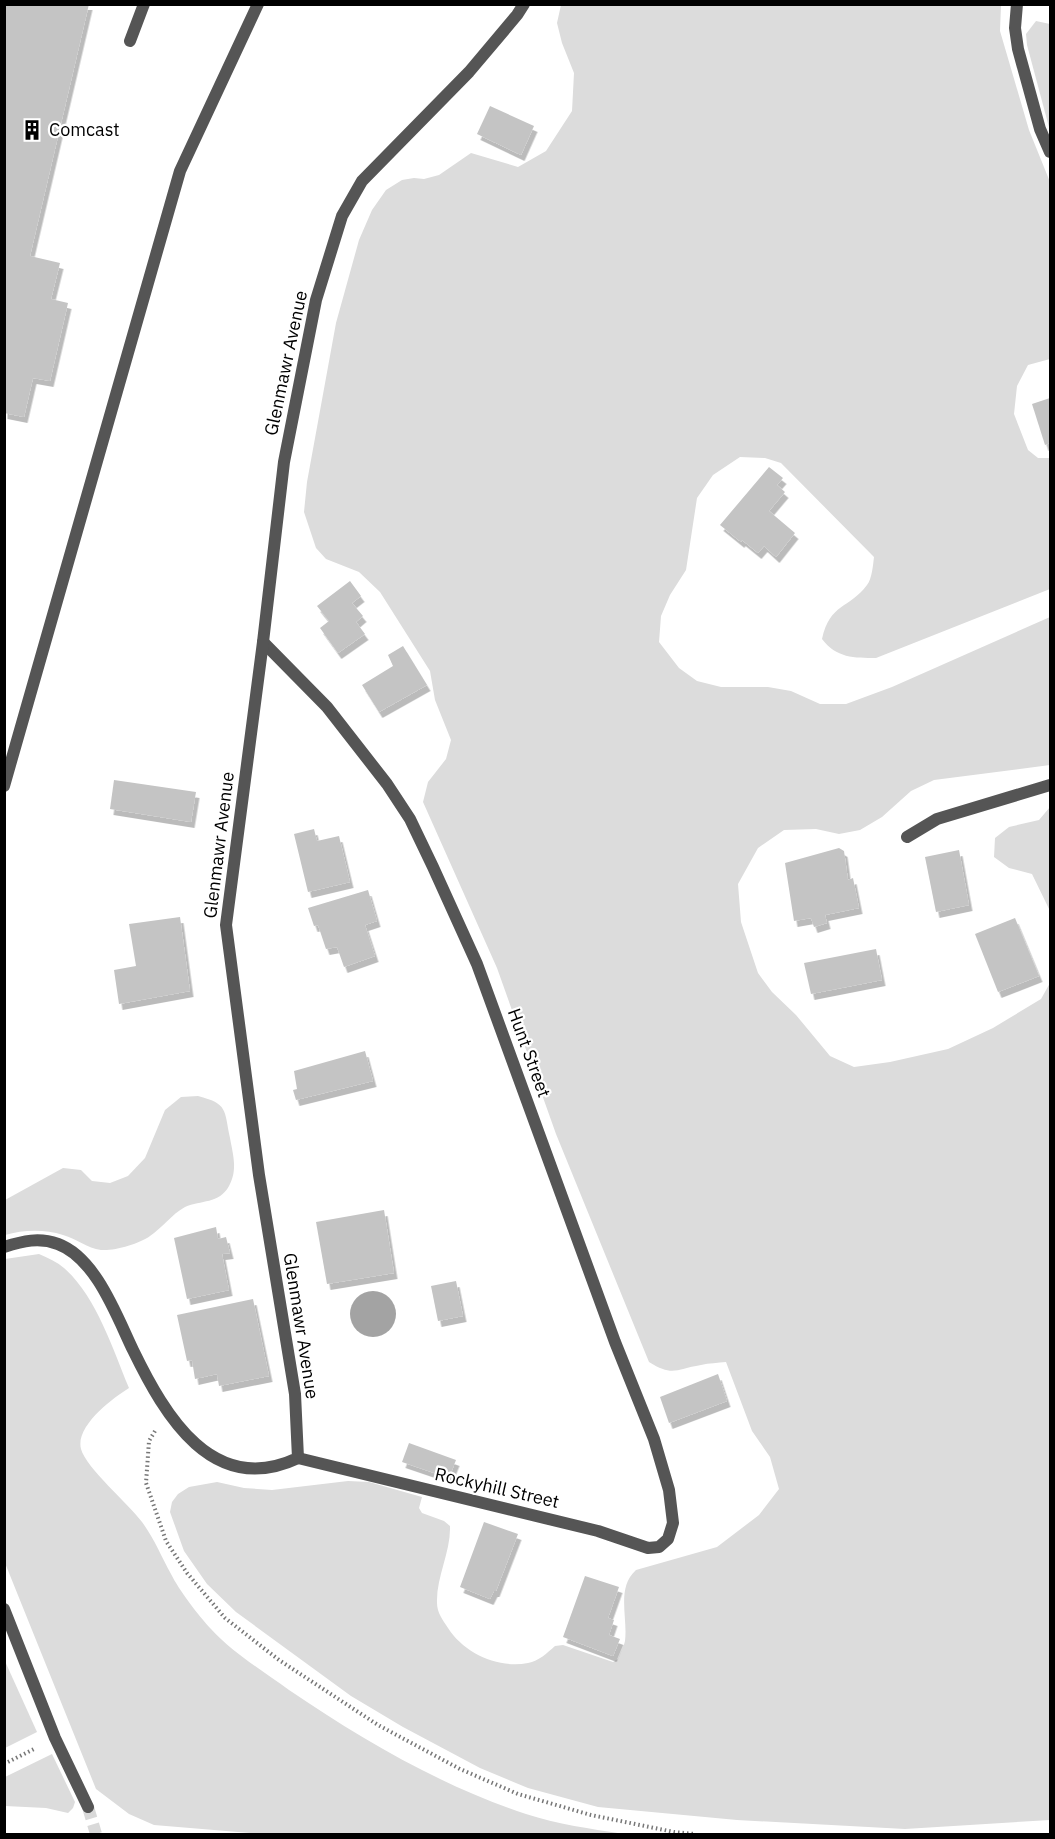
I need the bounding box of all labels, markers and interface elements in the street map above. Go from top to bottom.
building icon: Comcast [20,118,44,142]
place label: Comcast [49,118,120,141]
street label: Glenmawr Avenue [259,288,312,437]
street label: Glenmawr Avenue [198,770,239,920]
street label: Hunt Street [503,1005,556,1101]
street label: Glenmawr Avenue [279,1251,324,1401]
street label: Rockyhill Street [433,1462,562,1513]

